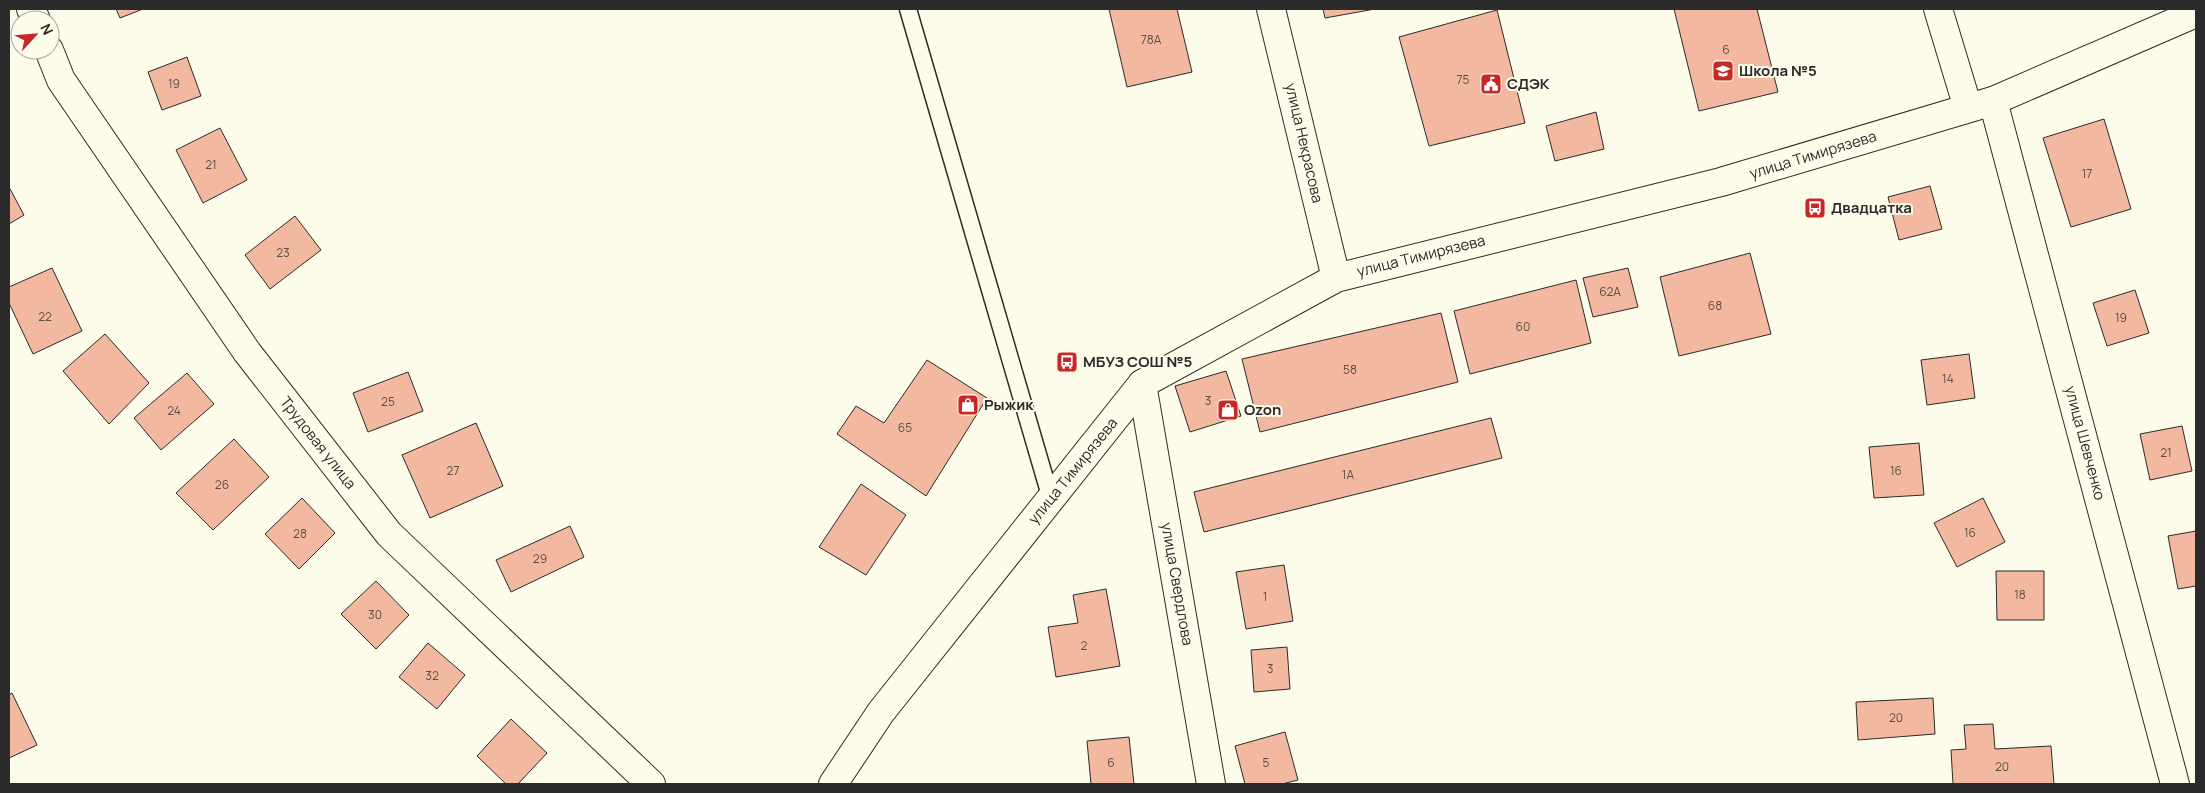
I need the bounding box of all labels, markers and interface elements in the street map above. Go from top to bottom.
north arrow [10,10,60,60]
text: N [36,20,58,38]
house number: 78А [1141,31,1162,48]
house number: 6 [1722,41,1730,58]
school or university icon: Школа №5 [1711,59,1735,83]
place label: Школа №5 [1739,60,1817,81]
house number: 75 [1457,71,1470,88]
public building icon: СДЭК [1479,72,1503,96]
place label: СДЭК [1507,73,1550,94]
house number: 19 [168,75,180,92]
street label: улица Некрасова [1280,81,1328,205]
street label: улица Тимирязева [1747,125,1879,184]
house number: 21 [205,156,217,173]
house number: 17 [2082,165,2092,182]
bus stop icon: Двадцатка [1803,196,1827,220]
place label: Двадцатка [1831,197,1912,218]
street label: улица Тимирязева [1354,229,1487,282]
house number: 23 [276,244,290,261]
house number: 62А [1599,283,1621,300]
house number: 68 [1708,297,1722,314]
house number: 22 [38,308,52,325]
house number: 19 [2115,309,2127,326]
house number: 60 [1516,318,1530,335]
bus stop icon: МБУЗ СОШ №5 [1055,350,1079,374]
place label: МБУЗ СОШ №5 [1083,351,1193,372]
house number: 58 [1343,361,1357,378]
house number: 14 [1942,370,1954,387]
street label: улица Шевченко [2060,383,2111,503]
street label: Трудовая улица [276,392,361,493]
house number: 3 [1205,392,1211,409]
house number: 25 [381,393,395,410]
shop icon: Рыжик [956,393,980,417]
place label: Рыжик [984,394,1034,415]
shop icon: Ozon [1216,398,1240,422]
place label: Ozon [1244,399,1281,420]
house number: 24 [167,402,181,419]
street label: улица Тимирязева [1023,413,1122,528]
house number: 65 [898,419,912,436]
house number: 21 [2160,444,2172,461]
house number: 27 [447,462,459,479]
house number: 16 [1890,462,1902,479]
house number: 1А [1342,466,1355,483]
house number: 26 [215,476,229,493]
street label: улица Свердлова [1156,521,1199,647]
house number: 16 [1964,524,1976,541]
house number: 28 [293,525,307,542]
house number: 29 [533,550,547,567]
house number: 18 [2014,586,2026,603]
house number: 1 [1263,588,1267,605]
house number: 30 [368,606,382,623]
house number: 2 [1081,637,1088,654]
house number: 3 [1267,660,1273,677]
house number: 32 [425,667,439,684]
house number: 20 [1889,709,1903,726]
house number: 6 [1107,754,1115,771]
house number: 5 [1263,754,1270,771]
house number: 20 [1995,758,2009,775]

